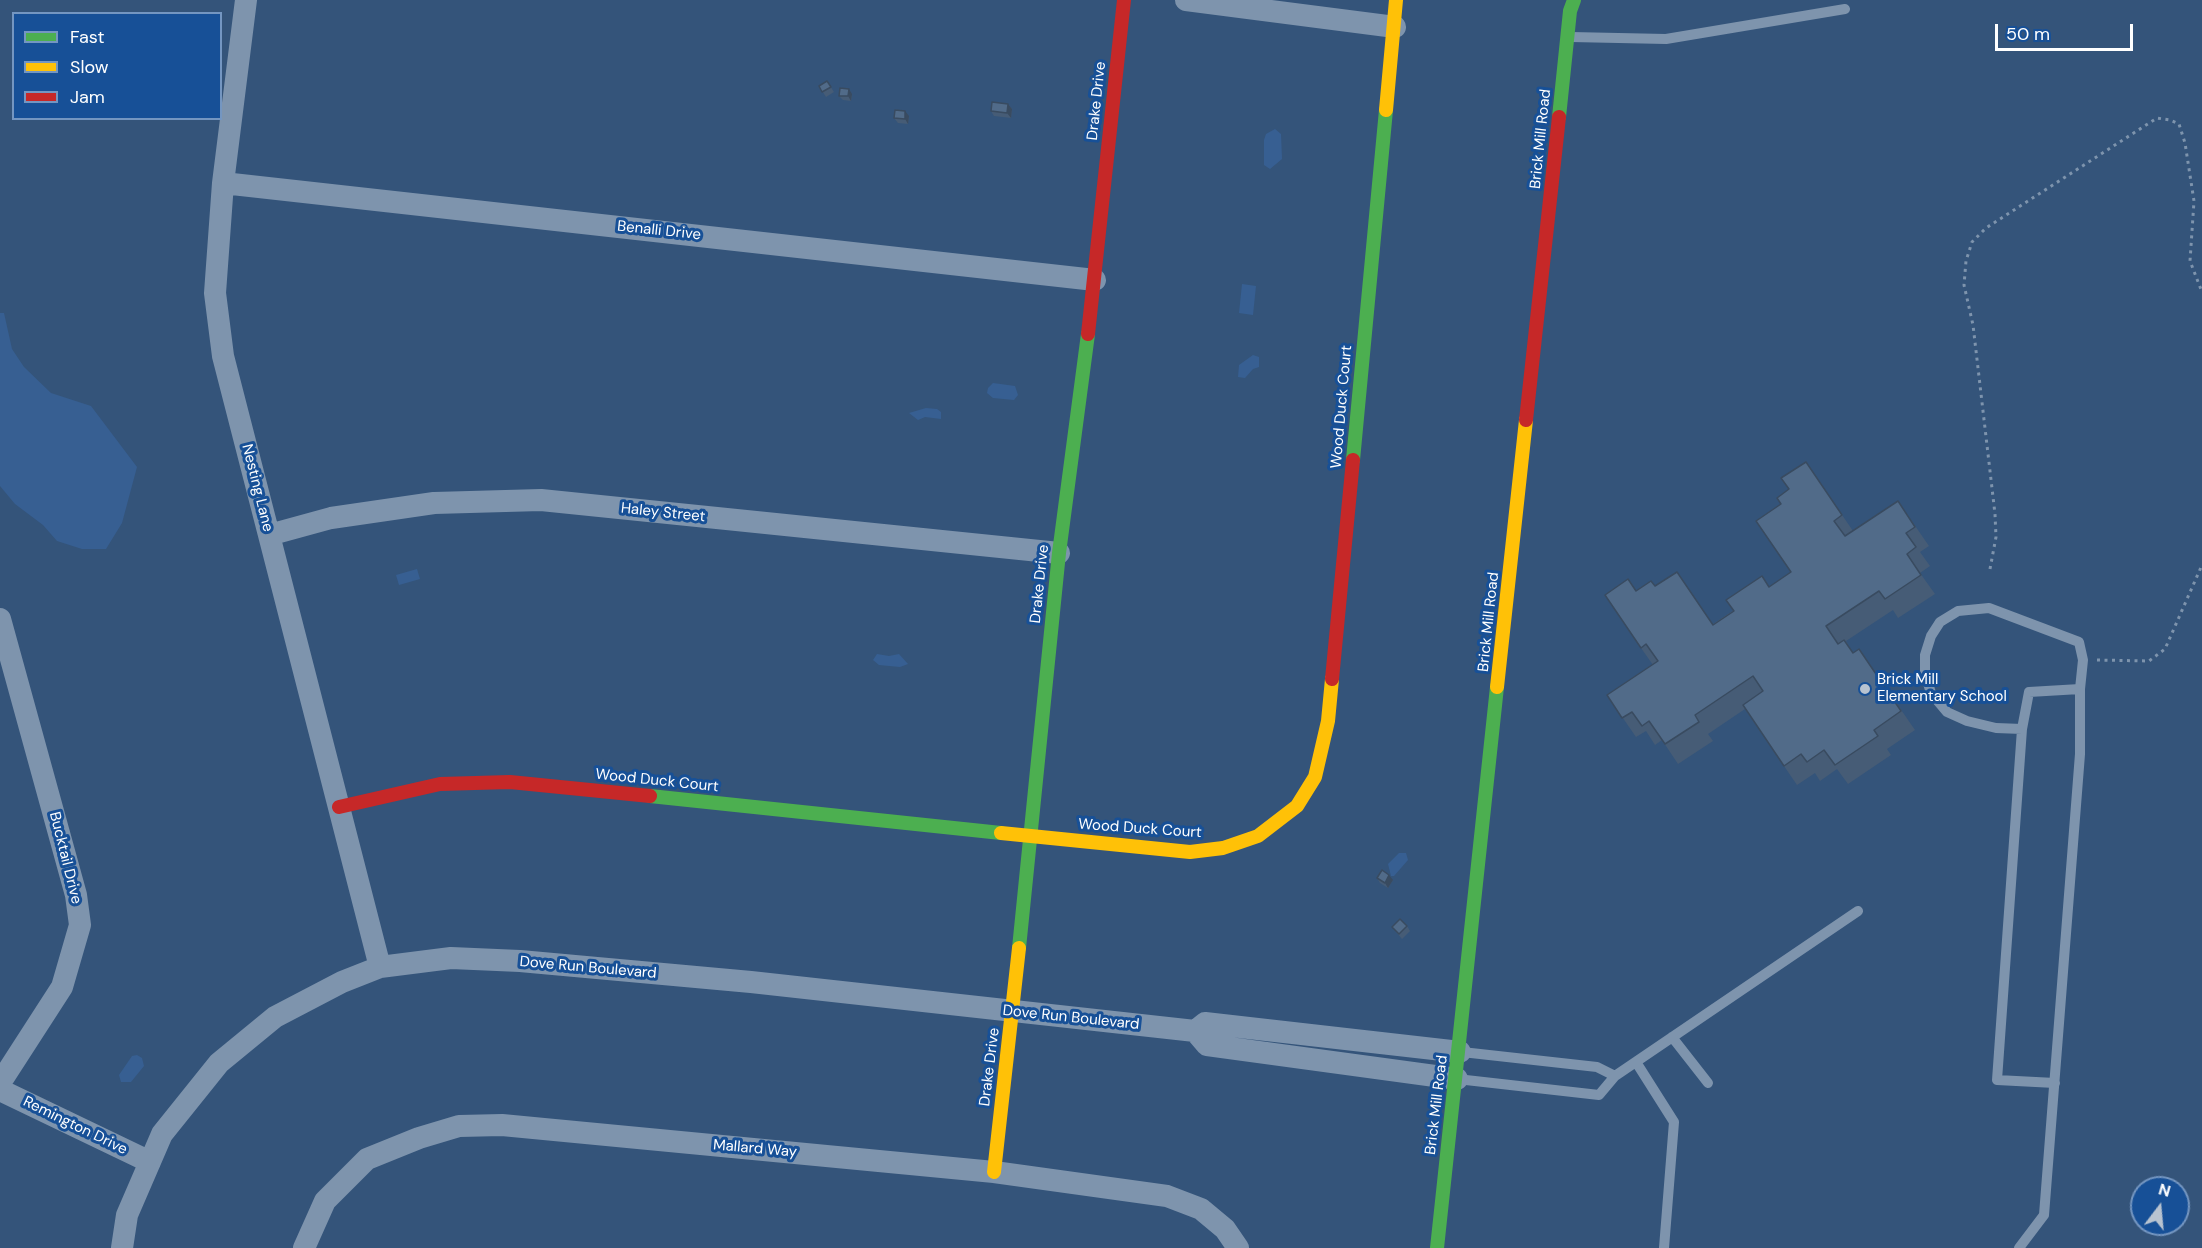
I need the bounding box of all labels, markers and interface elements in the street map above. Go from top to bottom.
legend [12,12,222,120]
scale bar [1998,12,2136,50]
text: 50 m [2006,22,2050,46]
text: Fast [70,25,105,49]
text: Slow [70,55,109,79]
street label: Drake Drive [1084,61,1110,141]
text: Jam [70,85,105,109]
street label: Brick Mill Road [1527,88,1555,190]
street label: Benalli Drive [616,218,702,244]
street label: Wood Duck Court [1328,345,1356,469]
street label: Nesting Lane [237,442,277,534]
street label: Haley Street [620,500,706,526]
street label: Drake Drive [1027,544,1053,624]
street label: Brick Mill Road [1475,571,1503,673]
place label: Brick Mill Elementary School [1877,671,2007,706]
marker: Brick Mill Elementary School [1858,682,1872,696]
street label: Wood Duck Court [595,766,719,796]
street label: Bucktail Drive [45,810,85,906]
street label: Wood Duck Court [1078,816,1202,842]
street label: Dove Run Boulevard [519,953,657,983]
street label: Dove Run Boulevard [1002,1002,1140,1034]
street label: Drake Drive [976,1027,1004,1107]
street label: Brick Mill Road [1422,1054,1452,1156]
street label: Remington Drive [20,1093,130,1159]
street label: Mallard Way [712,1136,798,1162]
north arrow [2130,1176,2190,1236]
text: N [2156,1178,2173,1202]

